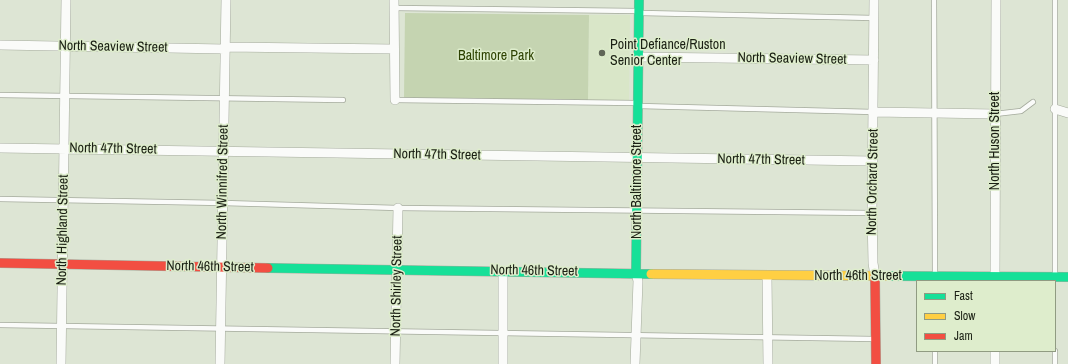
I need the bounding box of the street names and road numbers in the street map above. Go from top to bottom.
street label: North Seaview Street [58,38,168,56]
street label: North Seaview Street [737,50,847,68]
street label: North Huson Street [987,92,1003,190]
street label: North Winnifred Street [214,124,232,240]
street label: North Baltimore Street [629,125,645,239]
street label: North Orchard Street [864,129,882,235]
street label: North 47th Street [69,140,157,158]
street label: North 47th Street [393,146,481,164]
street label: North 47th Street [717,151,805,169]
street label: North Highland Street [54,174,72,286]
street label: North Shirley Street [388,235,406,337]
street label: North 46th Street [166,258,254,276]
street label: North 46th Street [490,262,578,280]
street label: North 46th Street [814,268,902,284]

